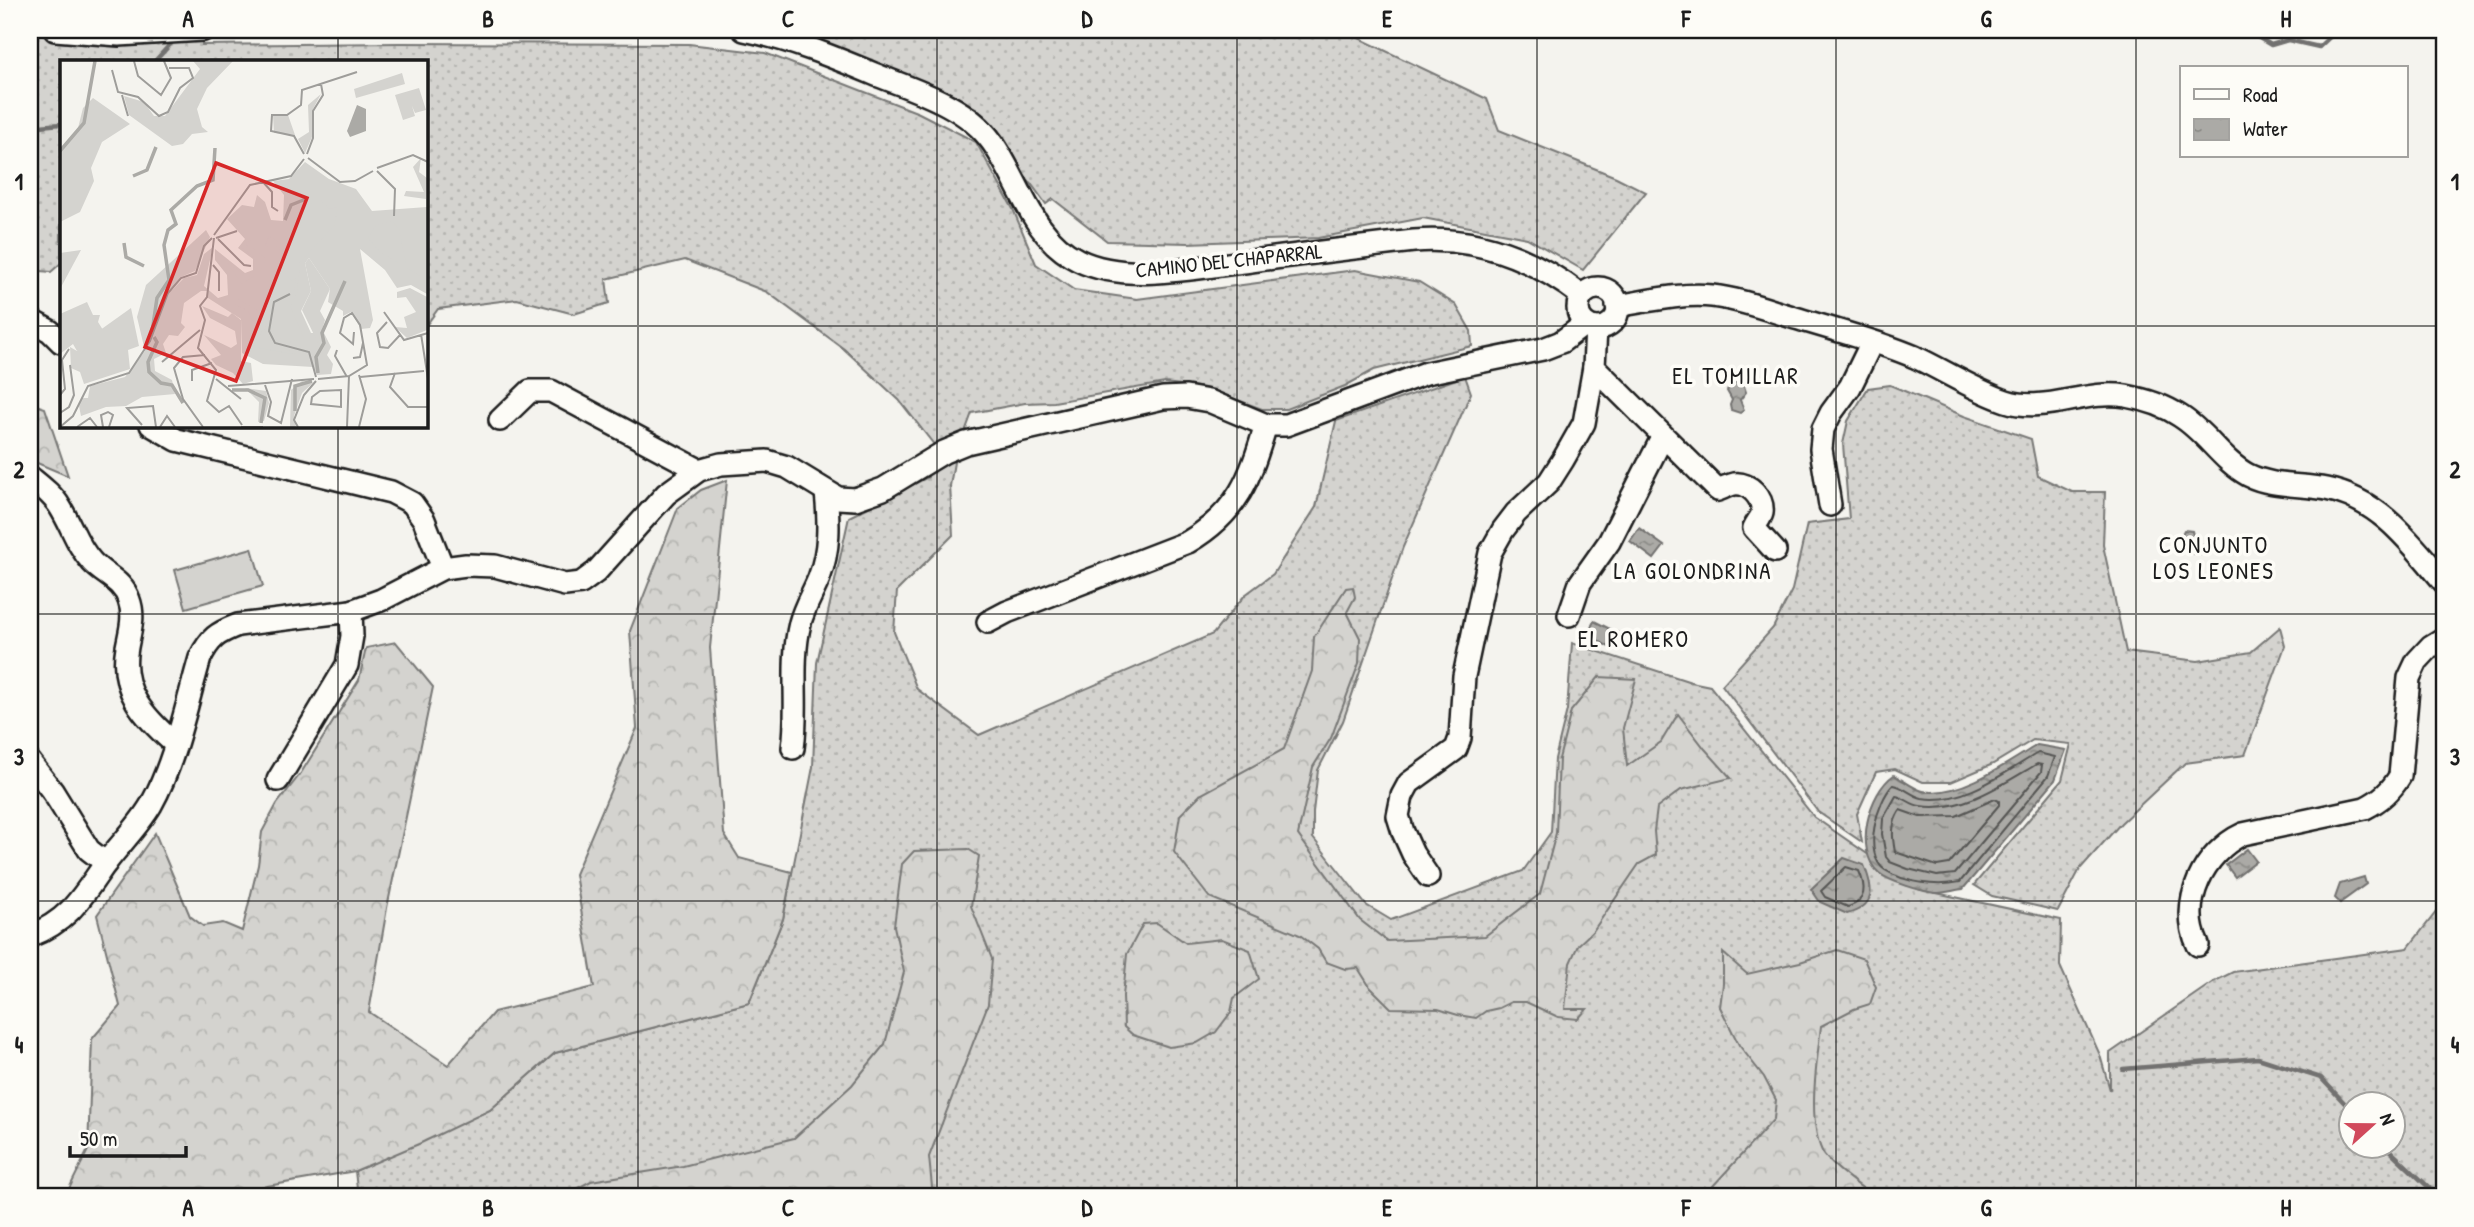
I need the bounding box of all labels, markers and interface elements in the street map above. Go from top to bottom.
text: A [182,3,194,34]
text: B [482,3,494,34]
text: C [782,3,794,34]
text: D [1082,3,1094,34]
text: E [1382,3,1393,34]
text: F [1681,3,1692,34]
text: G [1980,3,1992,34]
text: H [2281,3,2292,34]
inset map [60,60,427,427]
legend [2180,66,2408,158]
text: Road [2243,80,2277,109]
text: Water [2243,114,2288,143]
text: 1 [15,166,23,197]
text: 1 [2451,166,2459,197]
street label: CAMINO DEL CHAPARRAL [1134,236,1324,285]
district label: EL TOMILLAR [1672,360,1800,391]
text: 2 [14,454,25,485]
text: 2 [2450,454,2461,485]
district label: CONJUNTO LOS LEONES [2153,529,2275,586]
district label: LA GOLONDRINA [1614,555,1772,586]
district label: EL ROMERO [1578,623,1690,654]
text: 3 [14,741,24,772]
text: 3 [2450,741,2460,772]
text: 4 [15,1029,24,1060]
text: 4 [2451,1029,2460,1060]
north arrow [2338,1090,2408,1160]
text: N [2374,1110,2402,1128]
scale bar [70,1115,186,1159]
text: 50 m [80,1124,117,1153]
text: A [182,1192,194,1223]
text: B [482,1192,494,1223]
text: C [782,1192,794,1223]
text: D [1082,1192,1094,1223]
text: E [1382,1192,1393,1223]
text: F [1681,1192,1692,1223]
text: G [1980,1192,1992,1223]
text: H [2281,1192,2292,1223]

